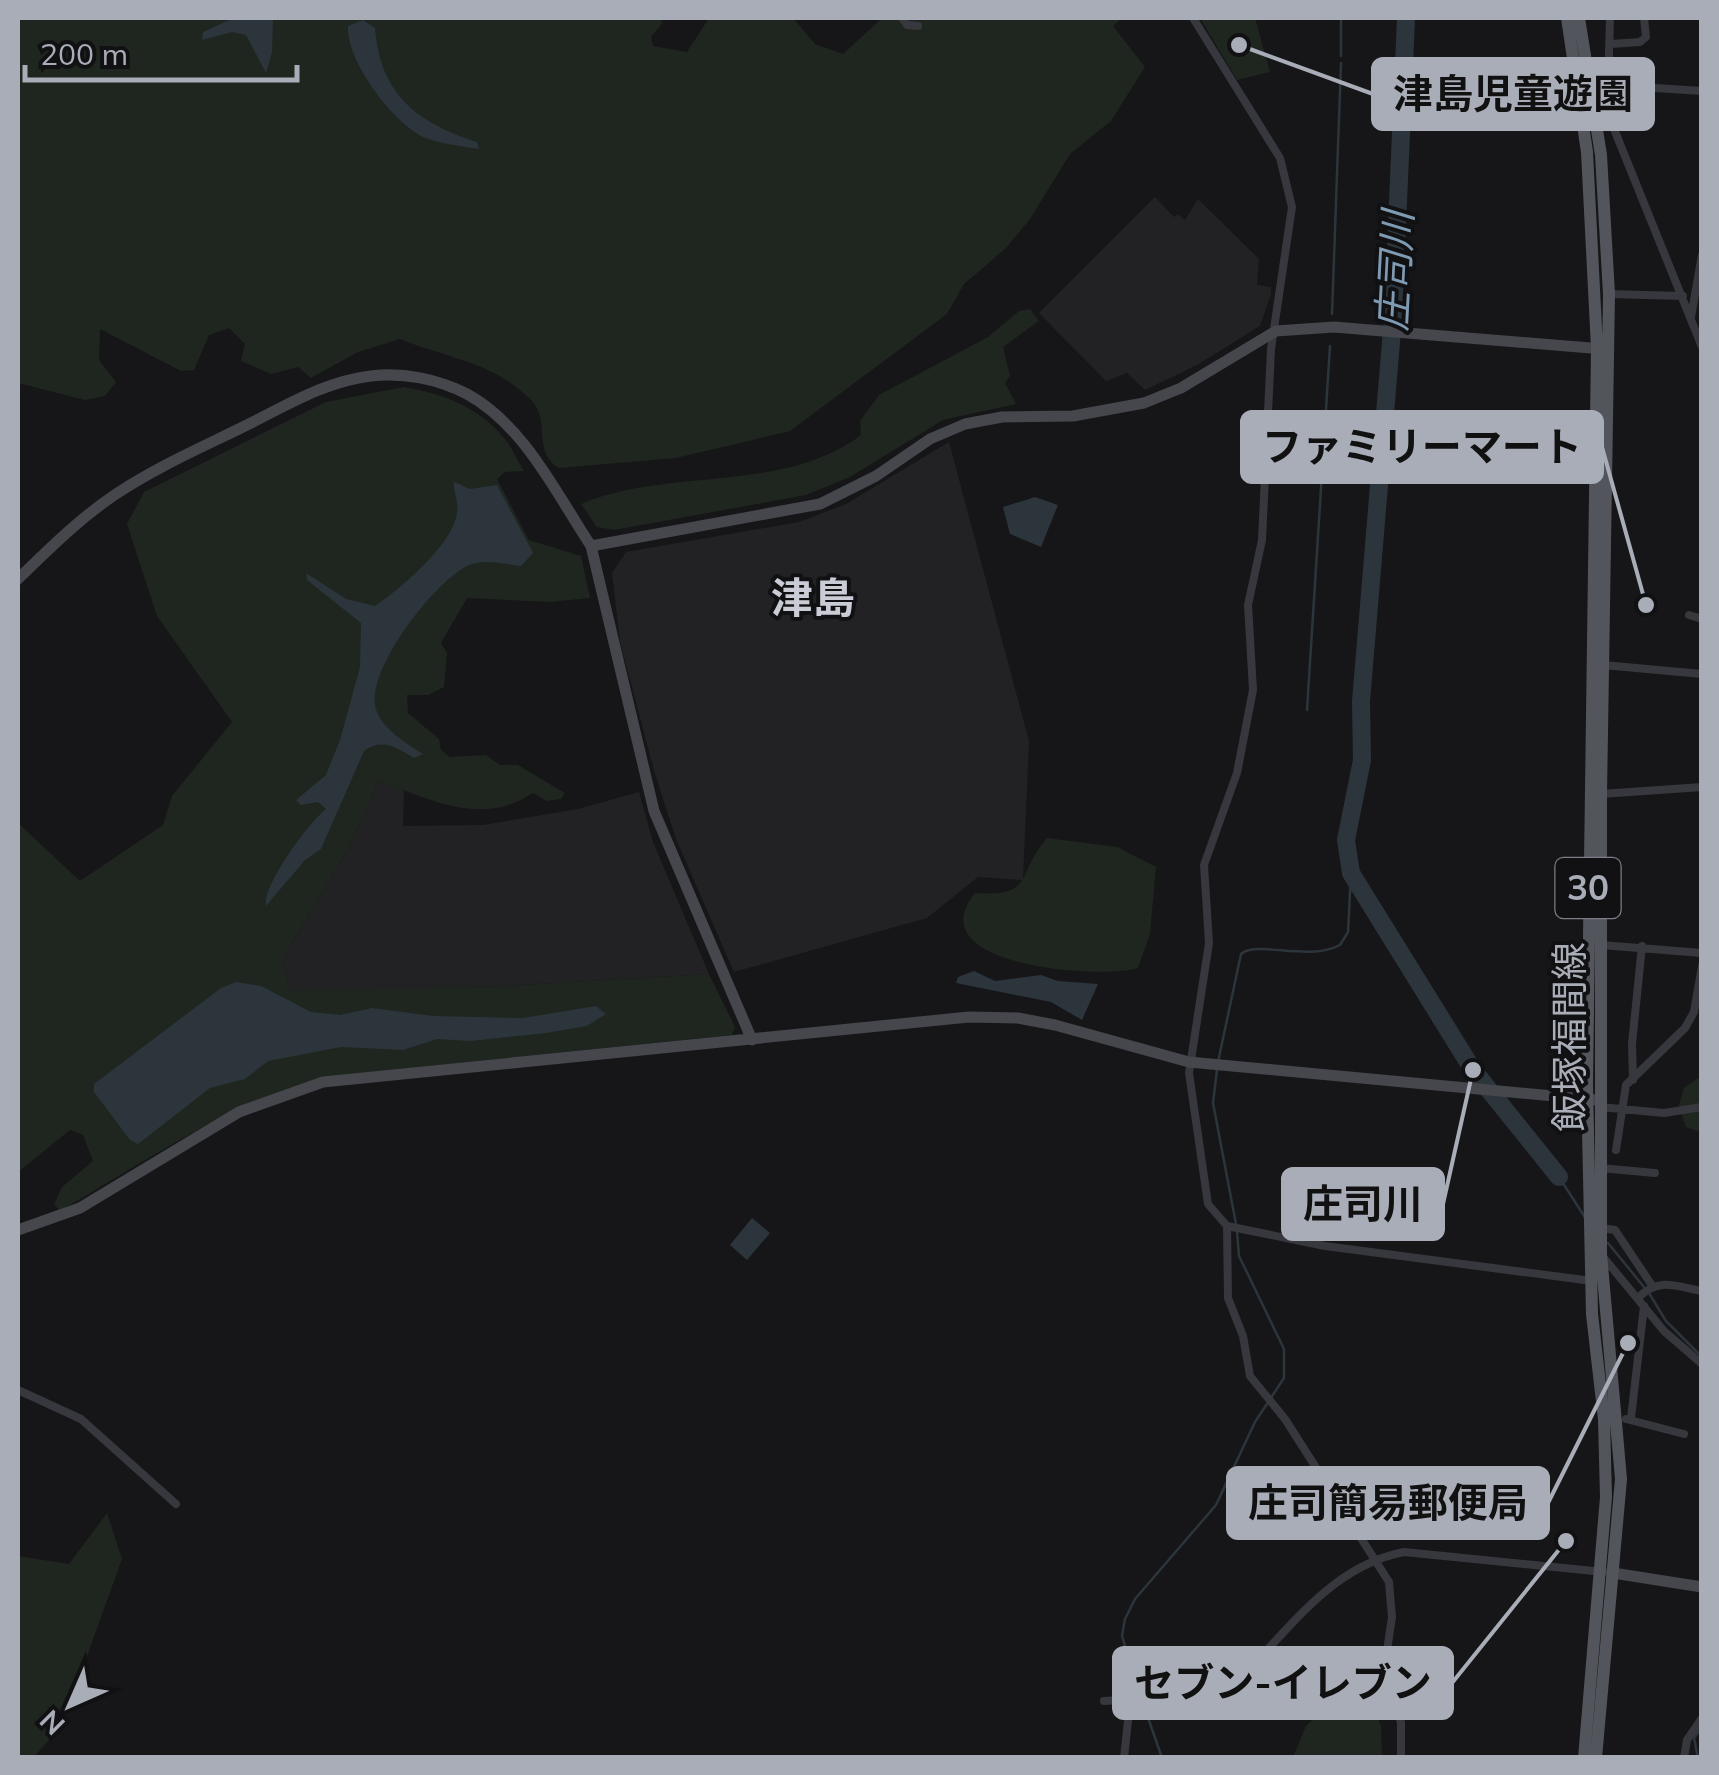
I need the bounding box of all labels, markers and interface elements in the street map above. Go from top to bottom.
scale bar [25,20,298,82]
text: 200 m [40,35,128,73]
callout: 津島児童遊園 [1373,59,1653,129]
text: 津島児童遊園 [1393,68,1633,118]
water label: 庄司川 [1366,206,1422,332]
callout: ファミリーマート [1242,412,1602,482]
text: ファミリーマート [1262,421,1582,471]
district label: 津島 [771,571,855,624]
road number: 30 [1556,858,1620,918]
street label: 飯塚福間線 [1545,942,1593,1132]
callout: 庄司川 [1283,1169,1443,1239]
text: 庄司川 [1303,1178,1423,1228]
callout: 庄司簡易郵便局 [1228,1468,1548,1538]
text: 庄司簡易郵便局 [1248,1477,1528,1527]
callout: セブン-イレブン [1114,1648,1452,1718]
north arrow [20,1655,120,1755]
text: セブン-イレブン [1134,1657,1432,1707]
text: N [32,1703,72,1743]

